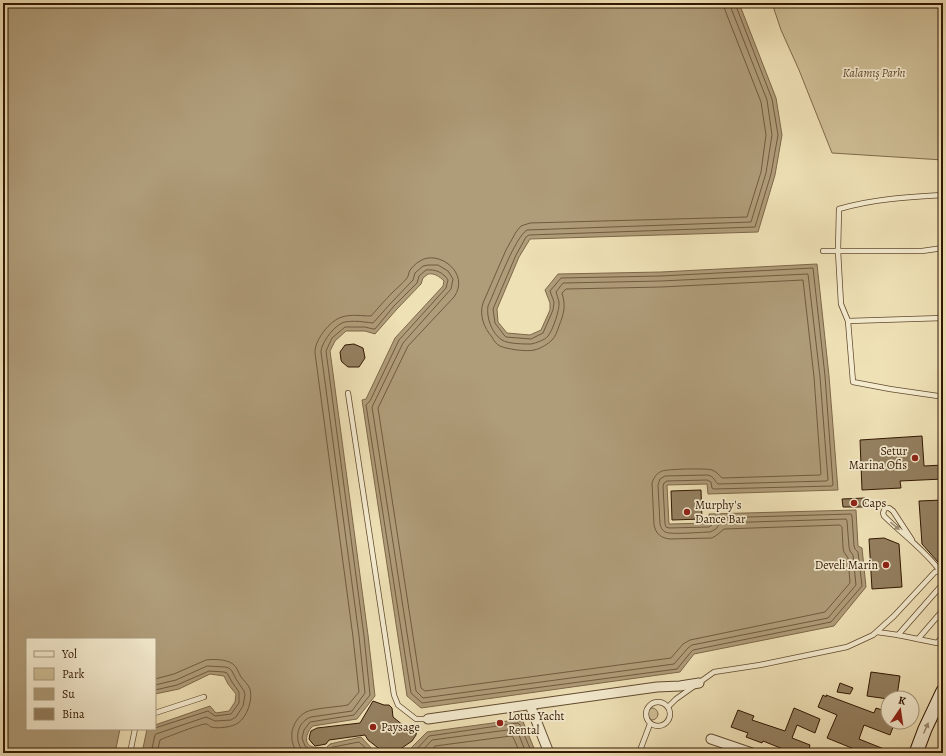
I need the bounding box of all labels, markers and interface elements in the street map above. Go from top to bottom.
park label: Kalamış Parkı [842,65,906,81]
place label: Setur Marina Ofis [849,443,907,473]
marker: Setur Marina Ofis [910,453,920,463]
place label: Caps [862,495,886,511]
place label: Murphy's Dance Bar [695,497,746,527]
marker: Caps [849,498,859,508]
marker: Murphy's Dance Bar [682,507,692,517]
one-way arrow [889,521,900,530]
place label: Develi Marin [815,557,878,573]
marker: Develi Marin [881,560,891,570]
legend [26,638,156,730]
text: Yol [61,646,77,662]
text: Park [62,666,85,682]
text: Su [62,686,75,702]
north arrow [880,690,920,730]
text: K [897,693,908,709]
text: Bina [62,706,85,722]
place label: Lotus Yacht Rental [508,708,565,738]
marker: Lotus Yacht Rental [495,718,505,728]
place label: Paysage [381,719,420,735]
marker: Paysage [368,722,378,732]
one-way arrow [923,723,929,734]

